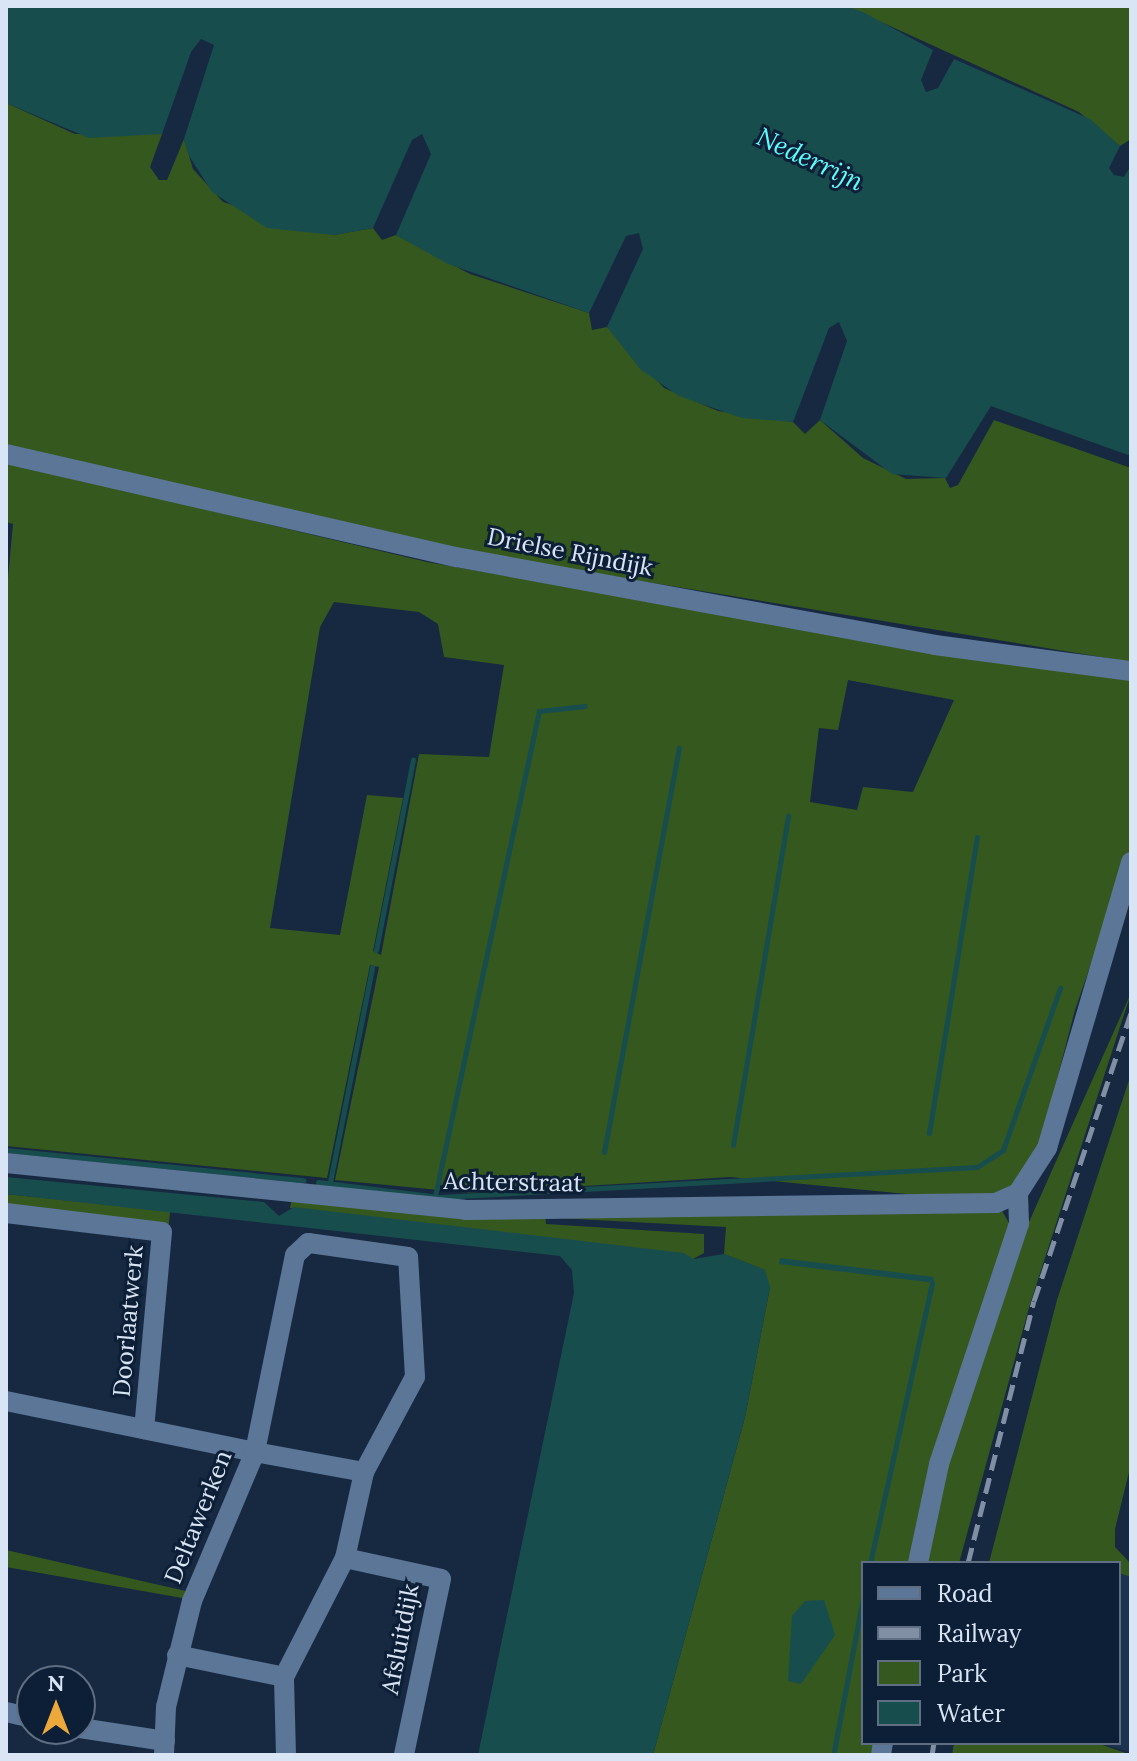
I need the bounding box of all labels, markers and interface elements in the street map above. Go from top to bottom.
water label: Nederrijn [752,121,868,197]
street label: Drielse Rijndijk [485,522,655,582]
street label: Achterstraat [443,1166,583,1198]
street label: Doorlaatwerk [107,1244,149,1398]
street label: Deltawerken [158,1446,238,1588]
legend [861,1561,1121,1745]
text: Road [937,1578,993,1609]
street label: Afsluitdijk [375,1581,425,1697]
text: Railway [937,1618,1021,1649]
text: Park [937,1658,987,1689]
north arrow [16,1665,96,1745]
text: N [47,1669,65,1697]
text: Water [937,1698,1005,1729]

